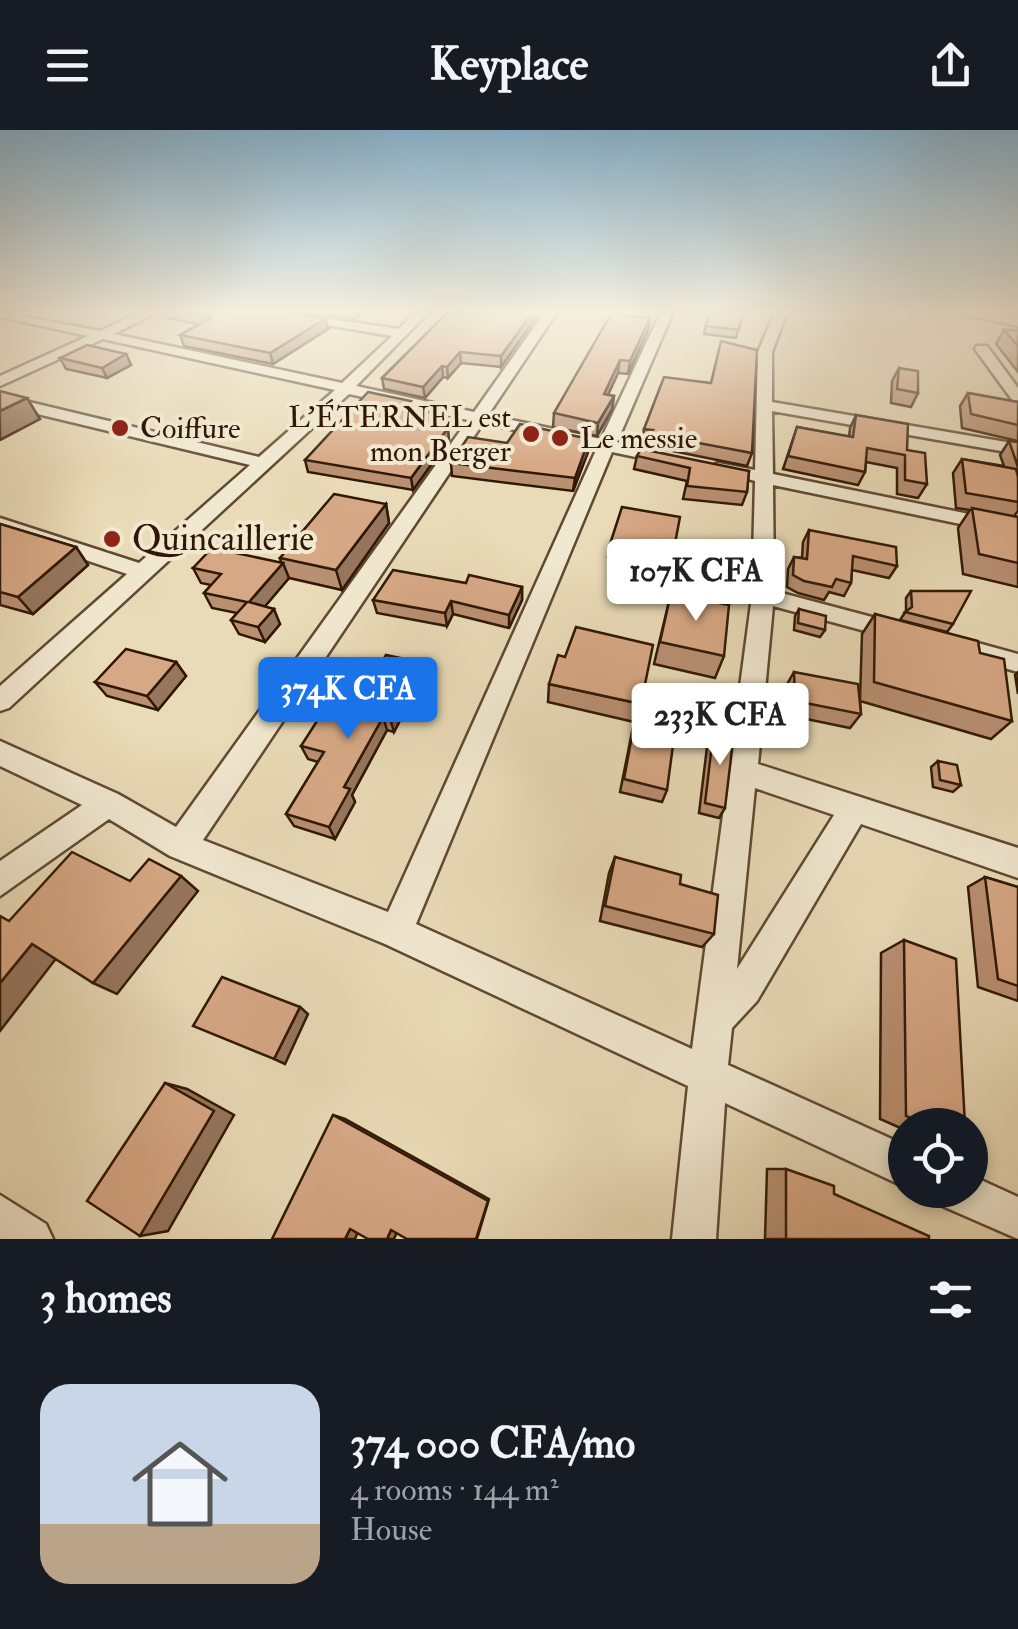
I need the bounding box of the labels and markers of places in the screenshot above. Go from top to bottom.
place label: L'ÉTERNEL est mon Berger [288,398,511,470]
place label: Coiffure [140,410,241,447]
marker: Coiffure [109,417,131,439]
place label: Le messie [580,420,697,457]
marker: L'ÉTERNEL est mon Berger [520,423,542,445]
marker: Le messie [549,427,571,449]
place label: Quincaillerie [132,517,314,561]
marker: Quincaillerie [101,528,123,550]
pin: 107K CFA [593,539,799,624]
pin: 374K CFA [245,657,451,742]
pin: 233K CFA [617,683,823,768]

